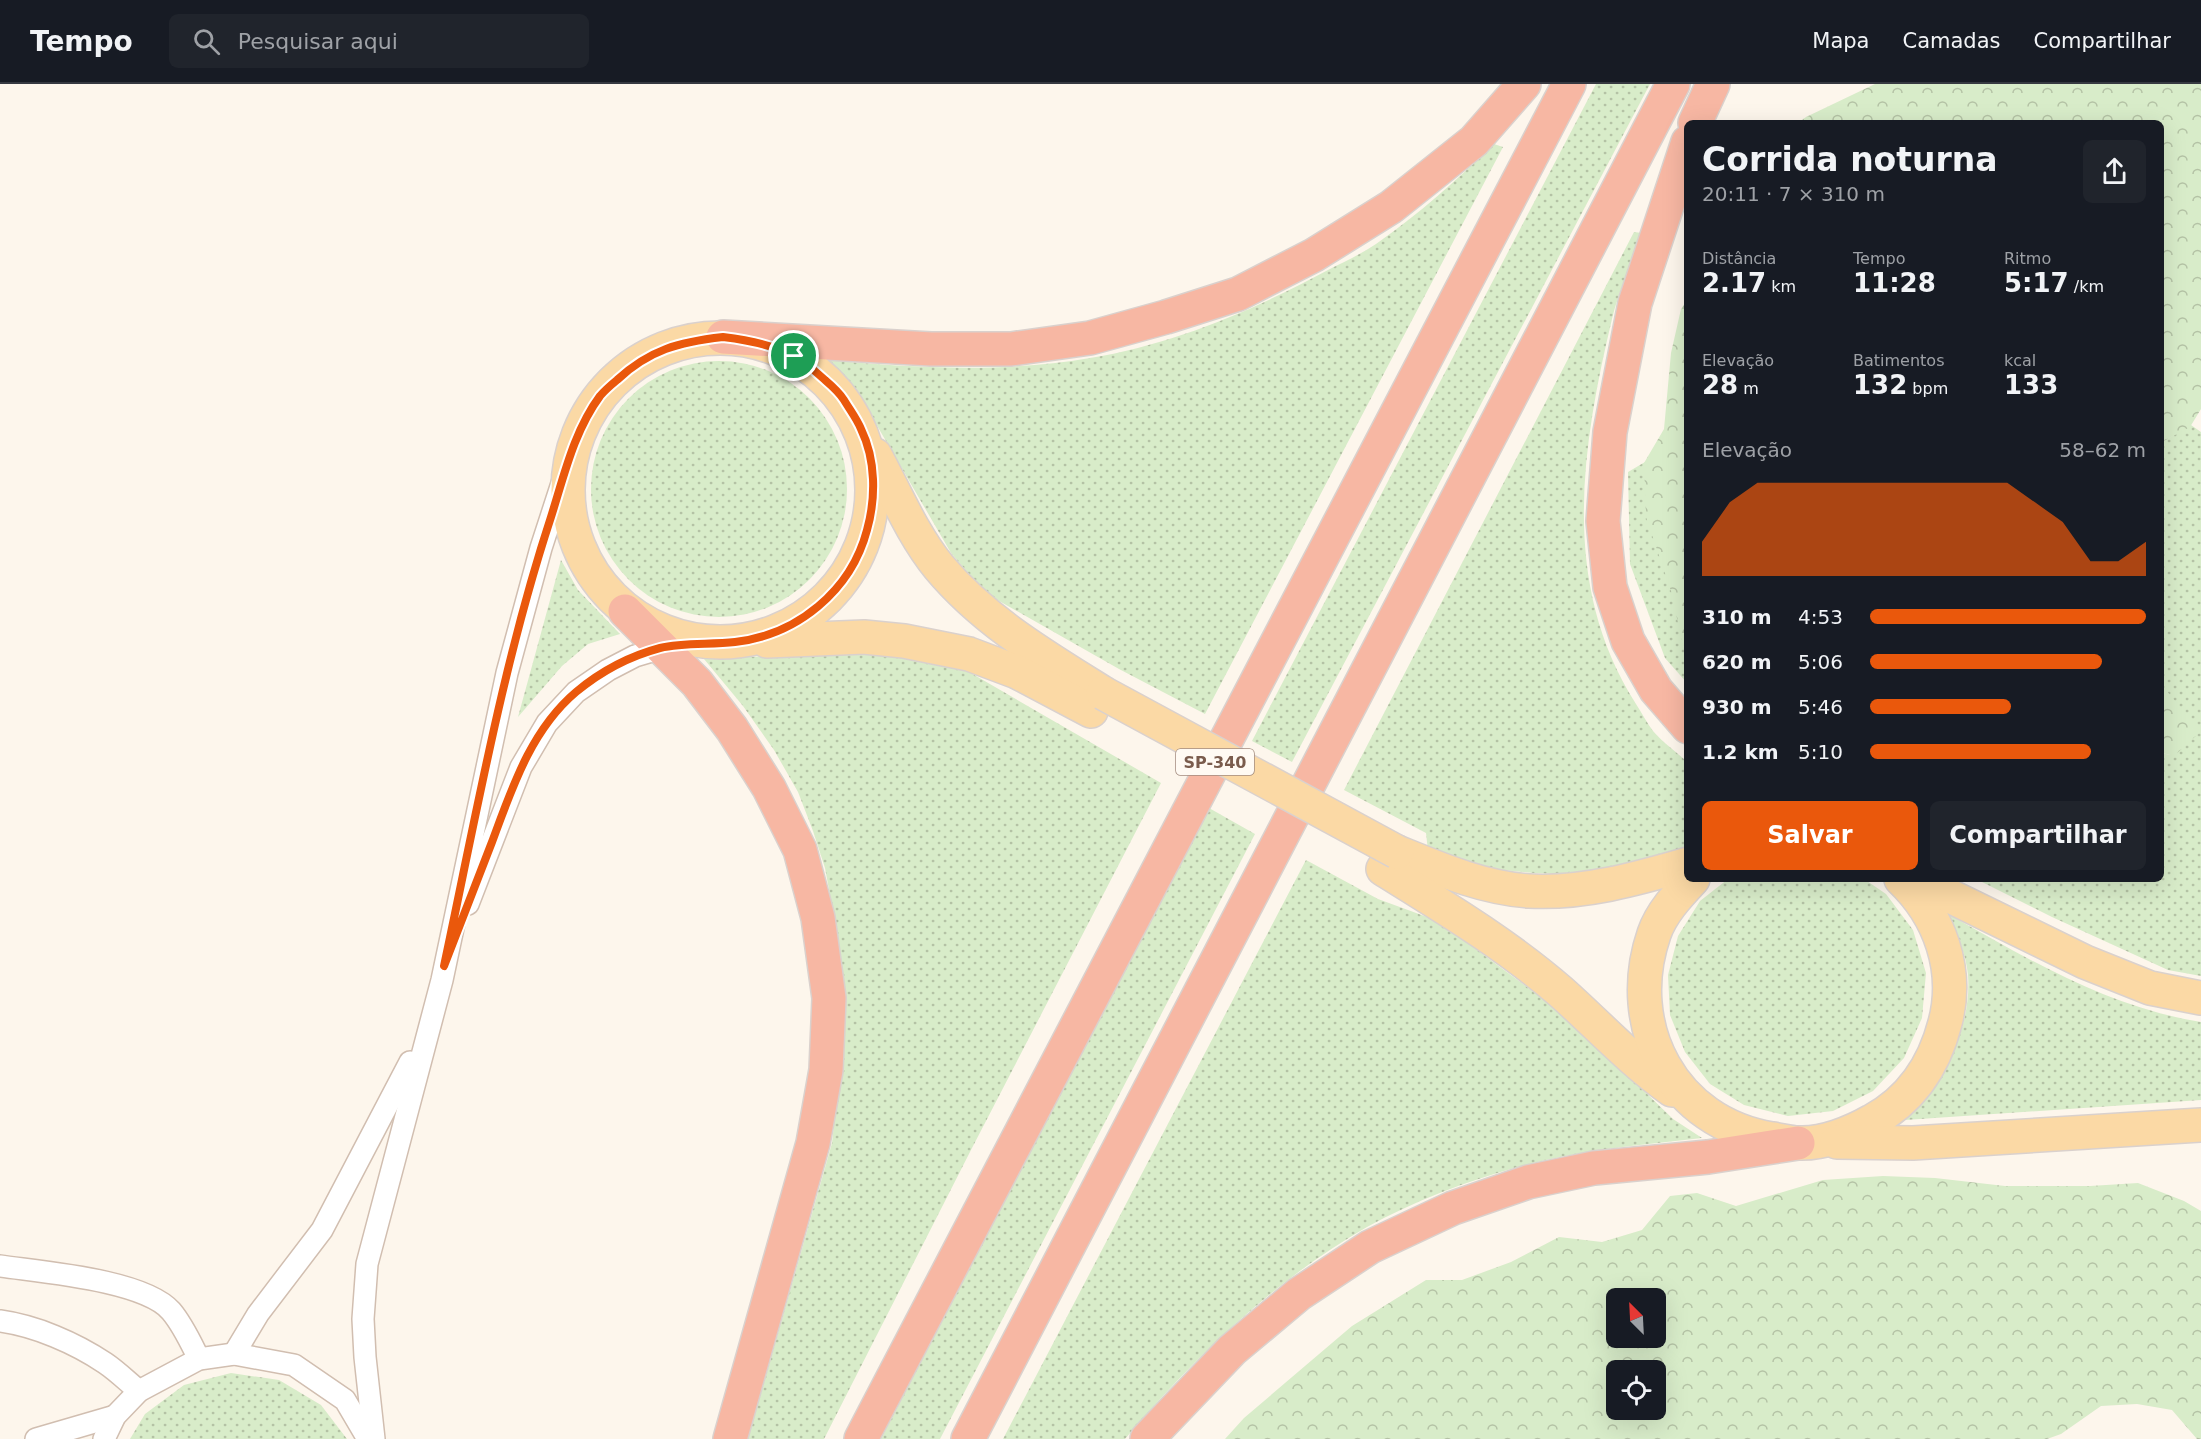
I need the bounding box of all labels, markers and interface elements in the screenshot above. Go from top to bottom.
search box [169,14,589,68]
text: Tempo [30,25,133,58]
icon: search [190,25,223,58]
text: Pesquisar aqui [238,29,398,54]
text: Mapa [1812,29,1869,53]
text: Camadas [1902,29,2000,53]
text: Compartilhar [2033,29,2171,53]
text: Corrida noturna [1702,140,1998,179]
button: share [2083,140,2146,203]
text: 20:11 · 7 × 310 m [1702,182,1885,206]
text: Distância [1702,249,1776,268]
text: Tempo [1853,249,1905,268]
text: Ritmo [2004,249,2051,268]
text: 2.17 [1702,268,1766,298]
text: 11:28 [1853,268,1936,298]
text: 5:17 [2004,268,2069,298]
text: km [1766,277,1796,296]
text: /km [2069,277,2104,296]
pin [768,330,819,381]
icon: arrive [777,339,810,372]
text: Elevação [1702,351,1774,370]
text: Batimentos [1853,351,1944,370]
text: kcal [2004,351,2036,370]
text: 28 [1702,370,1738,400]
text: 132 [1853,370,1907,400]
text: 133 [2004,370,2058,400]
text: m [1738,379,1759,398]
text: bpm [1907,379,1948,398]
text: Elevação [1702,438,1792,462]
text: 58–62 m [2059,438,2146,462]
text: 310 m [1702,605,1772,629]
text: 4:53 [1798,605,1843,629]
text: 620 m [1702,650,1772,674]
text: 5:06 [1798,650,1843,674]
text: 930 m [1702,695,1772,719]
text: 5:46 [1798,695,1843,719]
text: 1.2 km [1702,740,1779,764]
text: 5:10 [1798,740,1843,764]
road number: SP-340 [1176,749,1254,775]
button: Salvar [1702,801,1918,870]
button: Compartilhar [1930,801,2146,870]
north arrow [1606,1288,1666,1348]
map controls [1606,1288,1666,1420]
button: locate [1606,1360,1666,1420]

